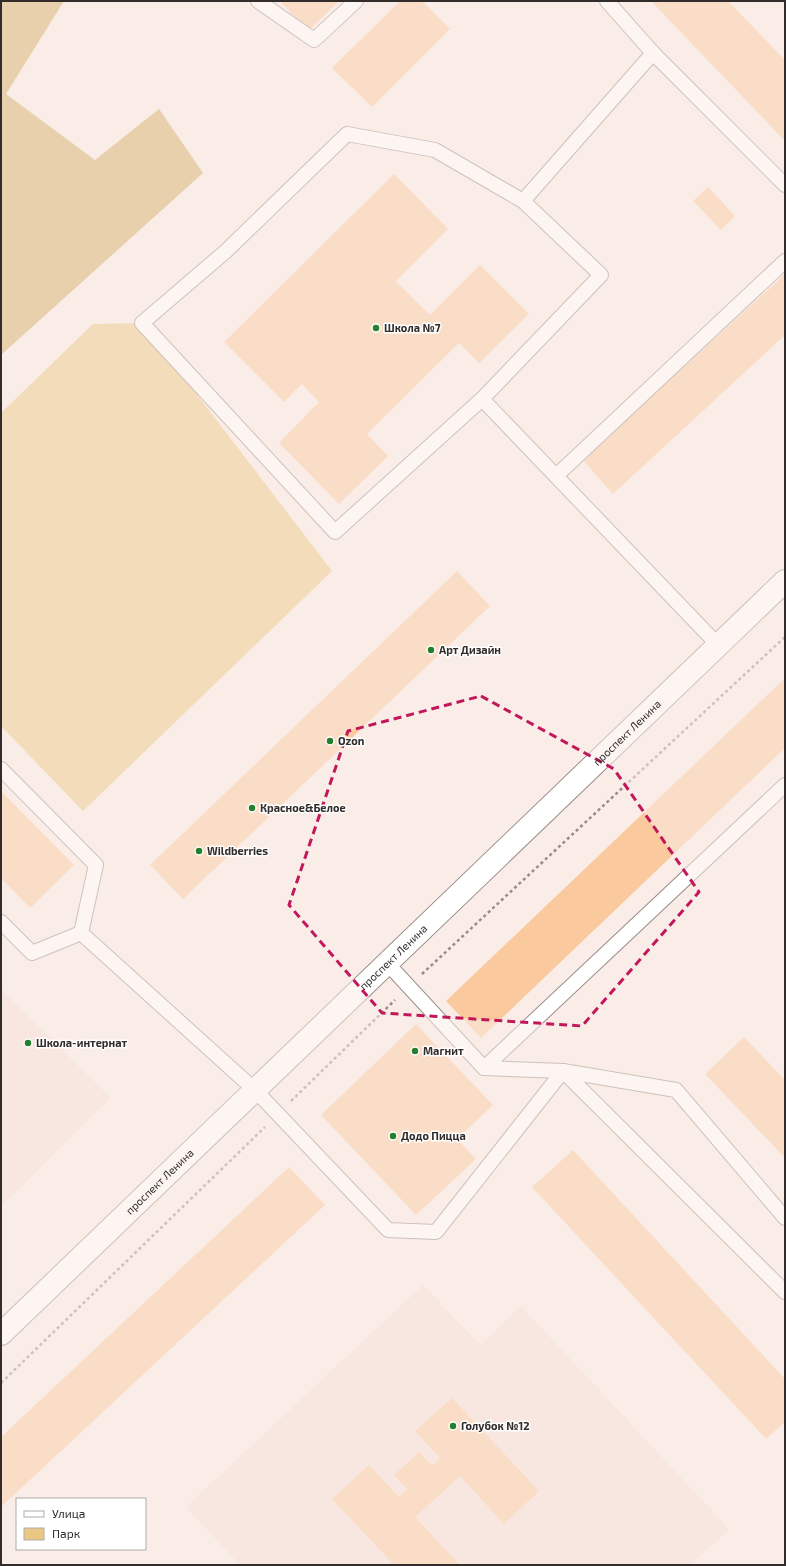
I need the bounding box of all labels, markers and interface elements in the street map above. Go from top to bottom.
place label: Школа №7 [384,321,441,334]
marker: Школа №7 [371,323,381,333]
place label: Арт Дизайн [439,643,501,656]
marker: Арт Дизайн [426,645,436,655]
street label: проспект Ленина [590,697,663,768]
place label: Ozon [338,734,364,747]
marker: Ozon [325,736,335,746]
place label: Красное&Белое [260,801,346,814]
marker: Красное&Белое [247,803,257,813]
place label: Wildberries [207,844,268,857]
marker: Wildberries [194,846,204,856]
street label: проспект Ленина [356,921,430,992]
place label: Школа-интернат [36,1036,127,1049]
marker: Школа-интернат [23,1038,33,1048]
place label: Магнит [423,1044,464,1057]
marker: Магнит [410,1046,420,1056]
place label: Додо Пицца [401,1129,466,1142]
marker: Додо Пицца [388,1131,398,1141]
street label: проспект Ленина [123,1146,196,1217]
place label: Голубок №12 [461,1419,530,1432]
marker: Голубок №12 [448,1421,458,1431]
legend [16,1498,146,1550]
text: Улица [52,1506,85,1520]
text: Парк [52,1526,81,1540]

